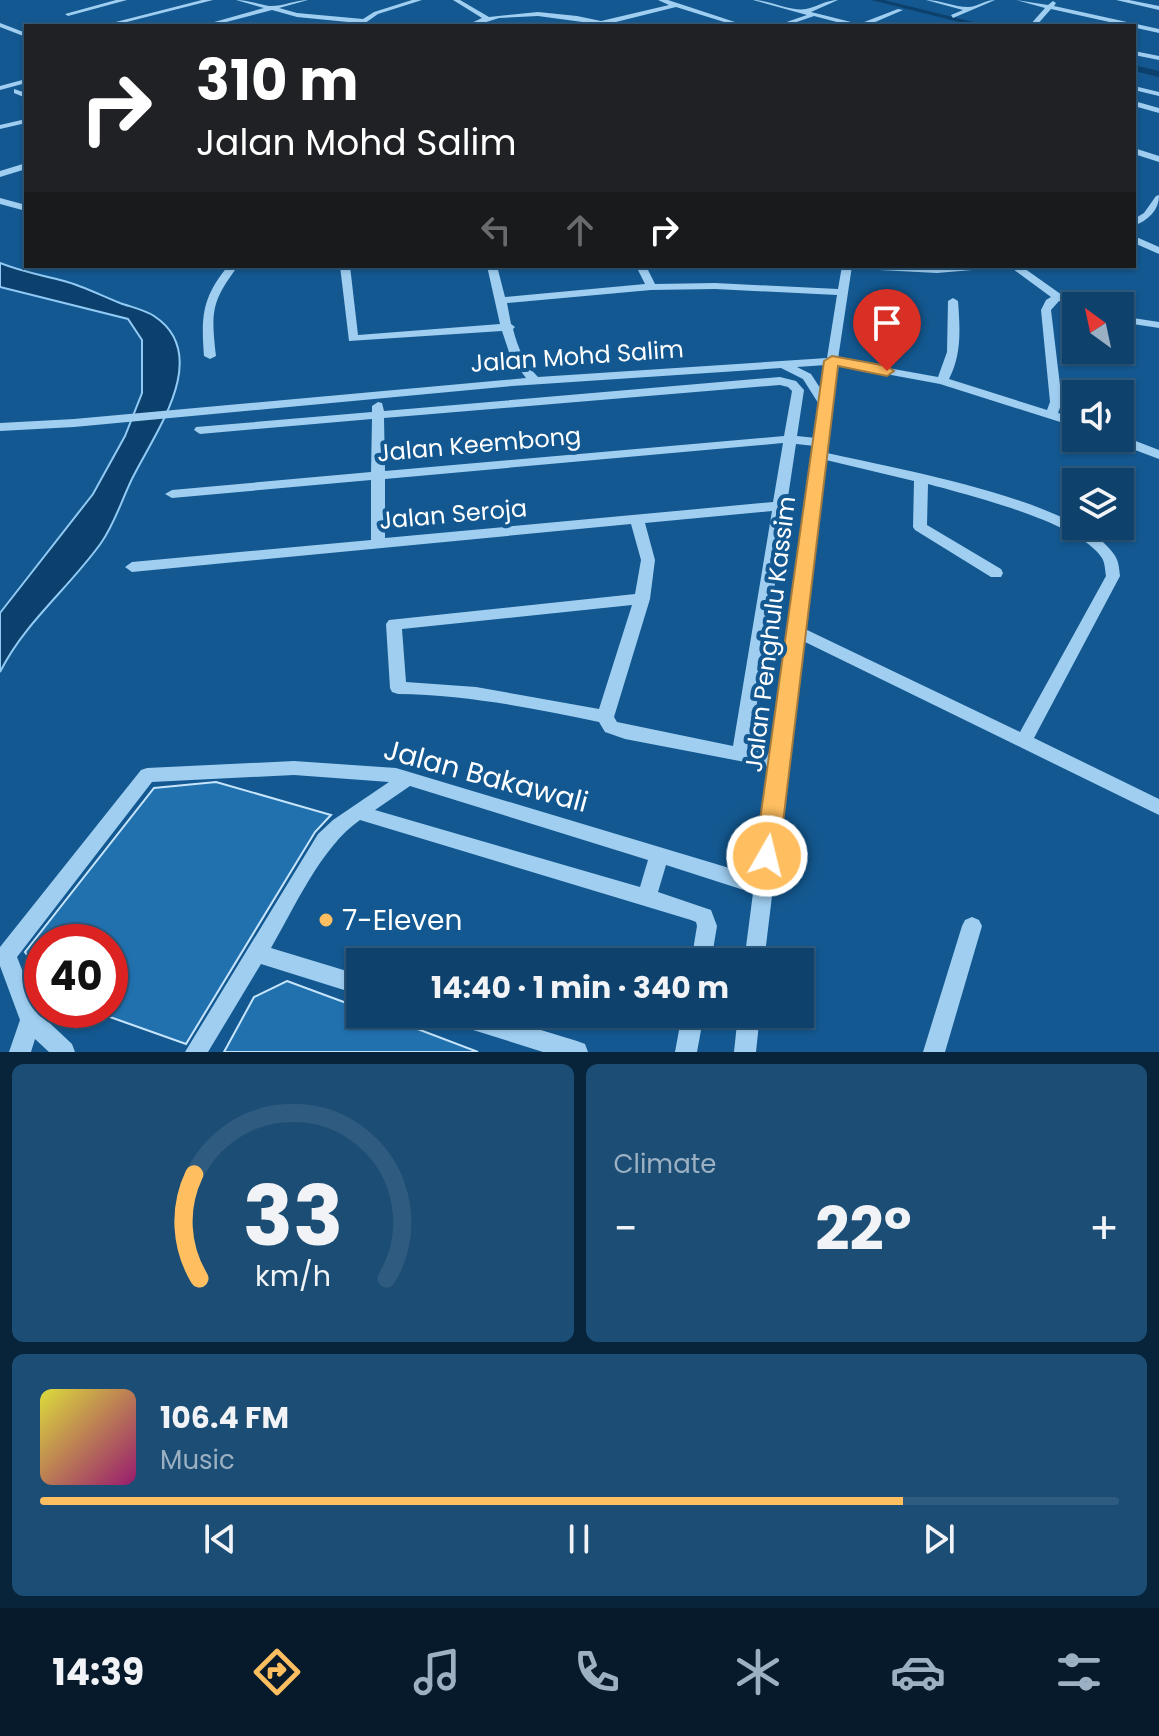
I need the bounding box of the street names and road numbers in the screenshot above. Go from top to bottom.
street label: Jalan Mohd Salim [469,332,685,380]
street label: Jalan Keembong [376,419,582,469]
street label: Jalan Seroja [378,491,528,537]
street label: Jalan Penghulu Kassim [737,494,803,774]
street label: Jalan Bakawali [379,730,593,822]

